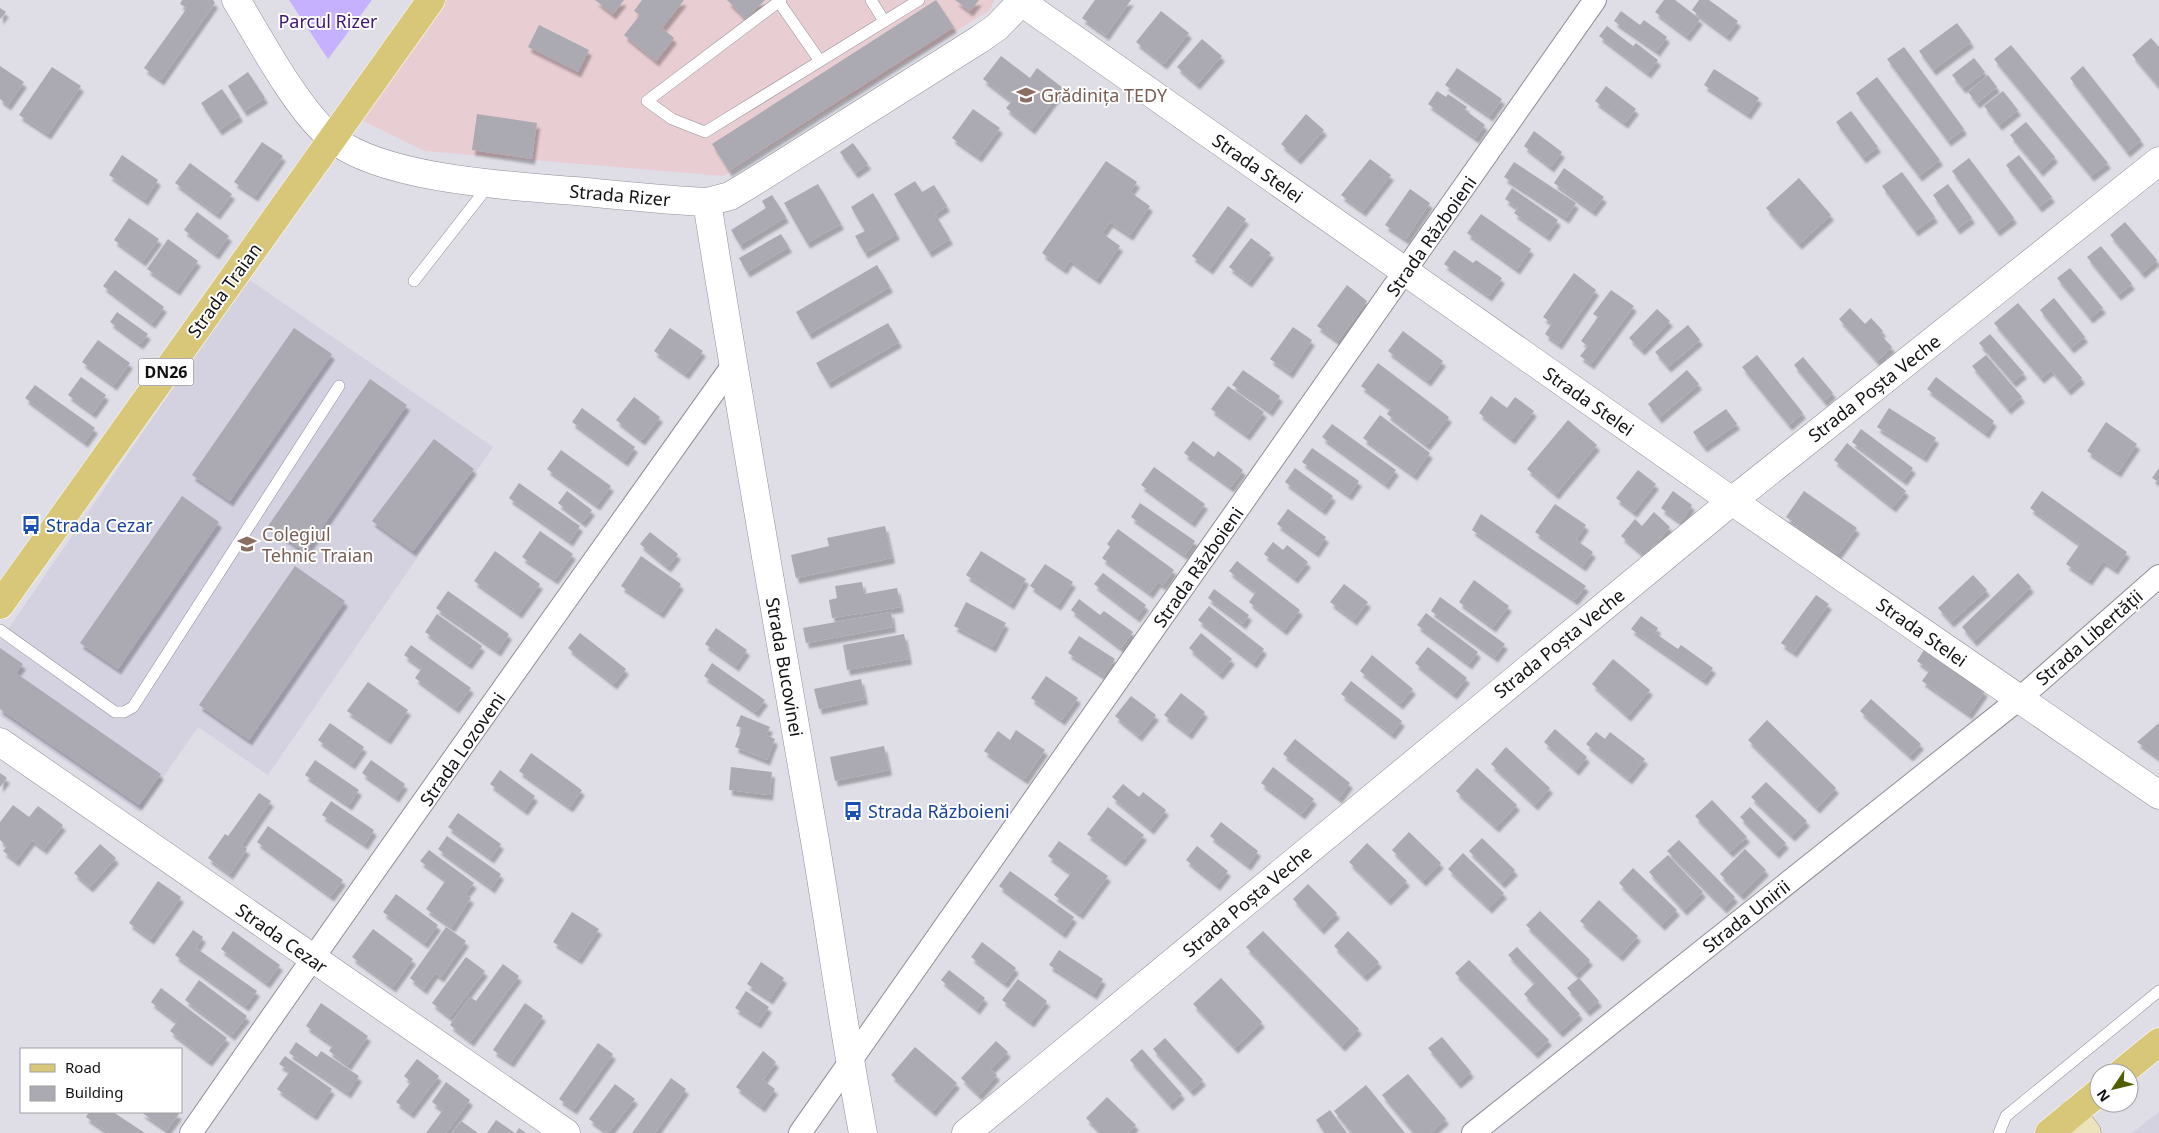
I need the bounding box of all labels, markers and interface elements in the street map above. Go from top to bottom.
park label: Parcul Rizer [278,9,378,33]
place label: Grădinița TEDY [1041,83,1168,107]
school or university icon: Grădinița TEDY [1015,84,1037,106]
street label: Strada Stelei [1208,128,1308,208]
street label: Strada Războieni [1381,171,1481,301]
street label: Strada Rizer [568,179,672,211]
street label: Strada Traian [182,238,266,342]
street label: Strada Poșta Veche [1803,329,1945,447]
road number: DN26 [138,358,194,386]
street label: Strada Stelei [1539,361,1639,441]
street label: Strada Războieni [1148,502,1248,632]
place label: Strada Cezar [46,513,153,537]
bus stop icon: Strada Cezar [20,514,42,536]
place label: Colegiul Tehnic Traian [262,522,373,567]
school or university icon: Colegiul Tehnic Traian [236,533,258,555]
street label: Strada Poșta Veche [1489,583,1629,703]
street label: Strada Libertății [2030,584,2148,690]
street label: Strada Stelei [1872,592,1972,672]
street label: Strada Bucovinei [761,595,809,739]
street label: Strada Lozoveni [414,687,510,811]
place label: Strada Războieni [868,799,1010,823]
bus stop icon: Strada Războieni [842,800,864,822]
street label: Strada Poșta Veche [1177,840,1317,962]
street label: Strada Unirii [1697,874,1795,958]
street label: Strada Cezar [231,898,333,979]
legend [20,1048,182,1113]
text: Road [65,1057,101,1077]
north arrow [2089,1063,2139,1113]
text: Building [65,1082,123,1102]
text: N [2092,1086,2114,1106]

